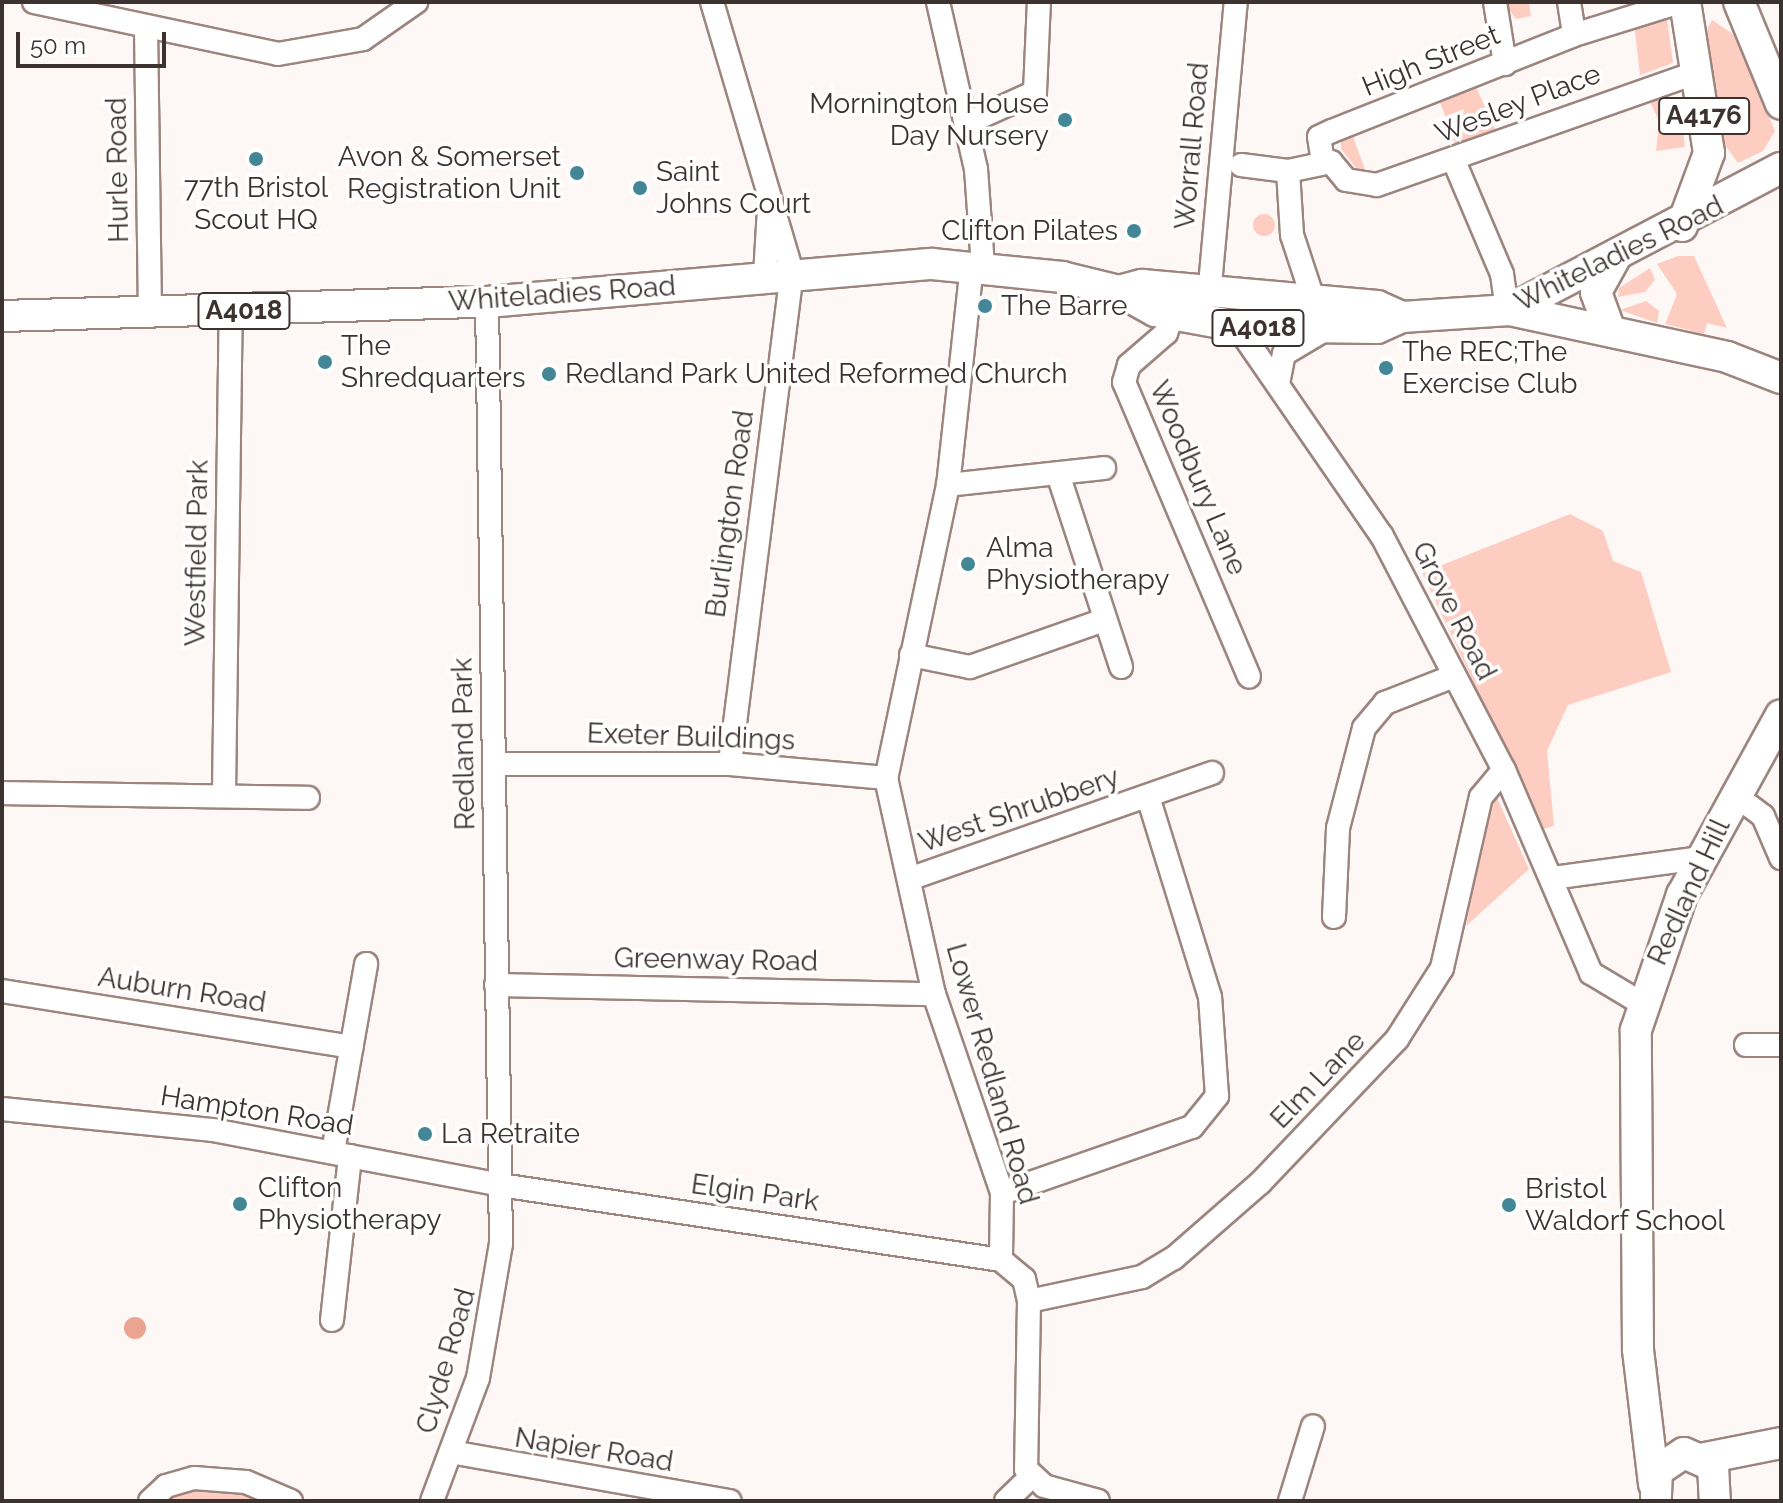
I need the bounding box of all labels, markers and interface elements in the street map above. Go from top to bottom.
scale bar [20,16,170,66]
street label: High Street [1357,18,1505,104]
text: 50 m [30,31,86,60]
street label: Wesley Place [1430,57,1606,151]
street label: Worrall Road [1168,61,1216,231]
place label: Mornington House Day Nursery [809,87,1049,153]
road number: A4176 [1658,94,1750,138]
street label: Hurle Road [100,97,136,243]
marker: Mornington House Day Nursery [1056,111,1074,129]
place label: Avon & Somerset Registration Unit [338,140,561,206]
marker: 77th Bristol Scout HQ [247,150,265,168]
place label: Saint Johns Court [656,155,811,221]
marker: Avon & Somerset Registration Unit [568,164,586,182]
place label: 77th Bristol Scout HQ [184,171,328,237]
marker: Saint Johns Court [631,179,649,197]
street label: Whiteladies Road [1509,189,1729,319]
place label: Clifton Pilates [941,214,1118,248]
marker: Clifton Pilates [1125,222,1143,240]
street label: Whiteladies Road [447,269,677,319]
road number: A4018 [196,289,292,333]
place label: The Barre [1001,289,1128,323]
marker: The Barre [976,297,994,315]
road number: A4018 [1210,306,1306,350]
place label: The Shredquarters [341,329,525,395]
place label: The REC;The Exercise Club [1402,335,1578,401]
marker: The Shredquarters [316,353,334,371]
place label: Redland Park United Reformed Church [565,357,1068,391]
marker: The REC;The Exercise Club [1377,359,1395,377]
marker: Redland Park United Reformed Church [540,365,558,383]
street label: Woodbury Lane [1142,375,1254,581]
street label: Burlington Road [699,408,761,620]
street label: Westfield Park [179,459,215,647]
place label: Alma Physiotherapy [986,531,1169,597]
street label: Grove Road [1405,536,1503,686]
marker: Alma Physiotherapy [957,553,979,575]
street label: Redland Park [446,657,482,831]
street label: Exeter Buildings [586,717,796,757]
street label: West Shrubbery [914,760,1124,860]
street label: Redland Hill [1641,814,1737,970]
street label: Lower Redland Road [939,939,1045,1209]
street label: Greenway Road [613,941,819,979]
street label: Auburn Road [96,960,268,1020]
street label: Elm Lane [1264,1024,1372,1136]
street label: Hampton Road [158,1079,356,1143]
place label: La Retraite [441,1117,580,1151]
marker: La Retraite [416,1125,434,1143]
street label: Elgin Park [689,1167,821,1219]
place label: Clifton Physiotherapy [258,1171,441,1237]
place label: Bristol Waldorf School [1525,1172,1726,1238]
marker: Clifton Physiotherapy [229,1193,251,1215]
marker: Bristol Waldorf School [1500,1196,1518,1214]
street label: Clyde Road [409,1285,483,1437]
street label: Napier Road [512,1421,676,1479]

